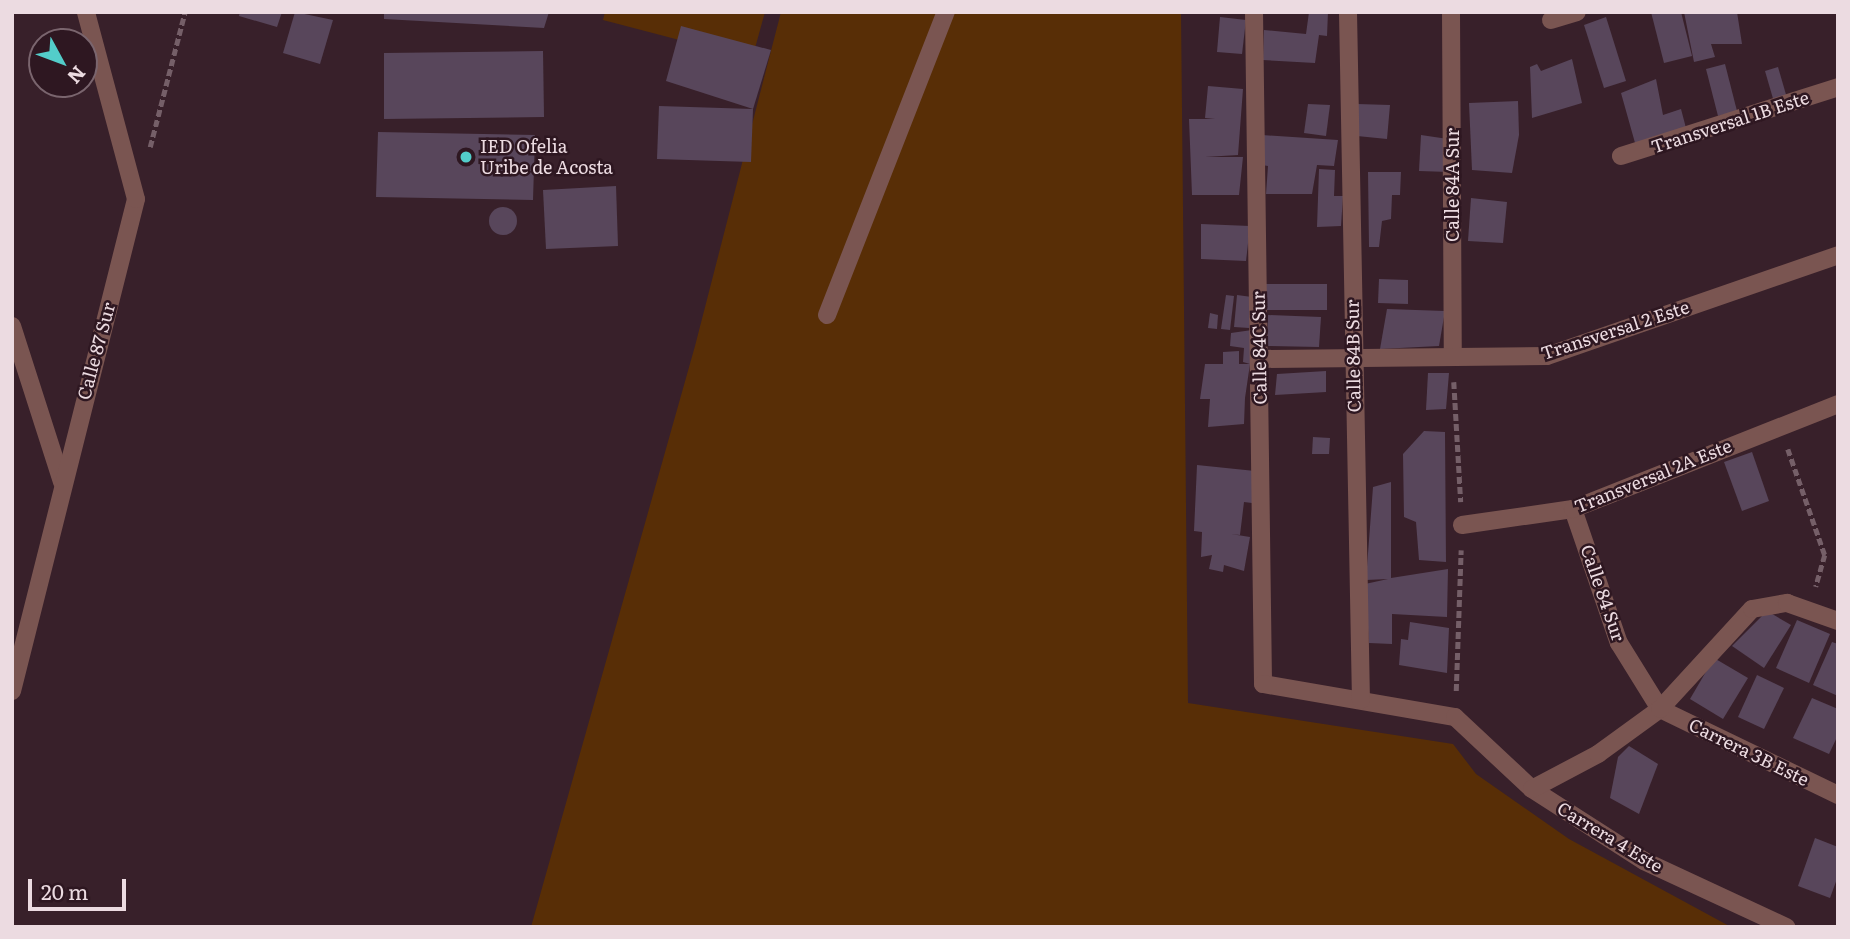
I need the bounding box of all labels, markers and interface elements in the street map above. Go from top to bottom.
north arrow [28,28,98,98]
text: N [62,60,93,91]
street label: Transversal 1B Este [1648,86,1812,158]
street label: Calle 84A Sur [1441,128,1463,242]
place label: IED Ofelia Uribe de Acosta [480,136,613,178]
marker: IED Ofelia Uribe de Acosta [458,149,474,165]
street label: Calle 84C Sur [1247,291,1271,405]
street label: Transversal 2 Este [1538,296,1692,364]
street label: Calle 84B Sur [1341,299,1365,413]
street label: Calle 87 Sur [73,300,119,402]
street label: Transversal 2A Este [1571,435,1735,517]
street label: Calle 84 Sur [1576,542,1630,644]
street label: Carrera 3B Este [1685,714,1813,790]
street label: Carrera 4 Este [1553,797,1667,877]
scale bar [32,866,130,910]
text: 20 m [41,875,88,906]

